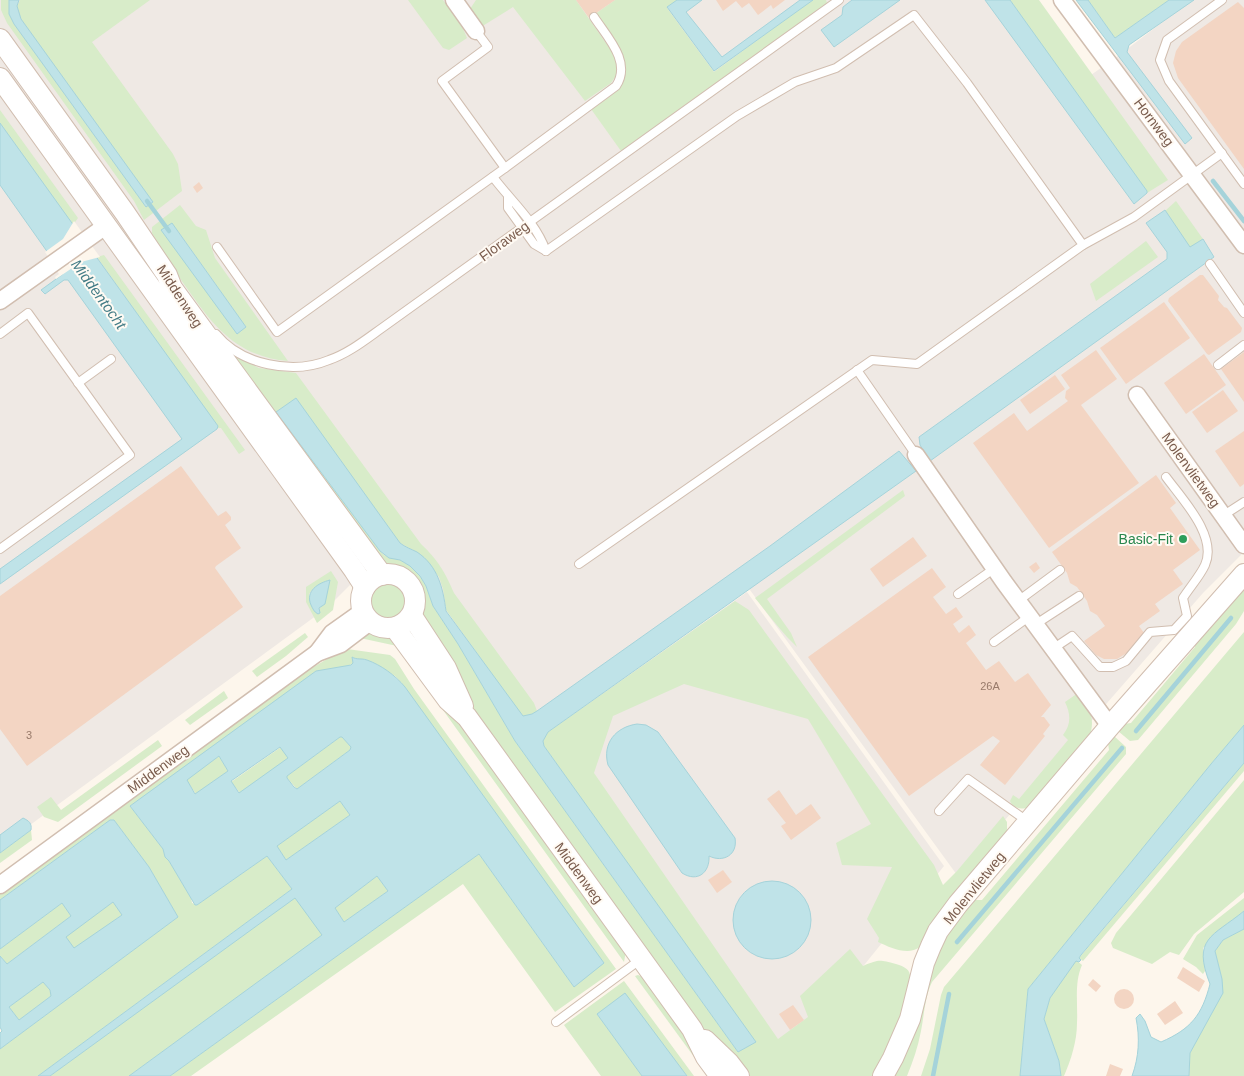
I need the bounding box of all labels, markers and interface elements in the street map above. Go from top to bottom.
street label: Hornweg [1131,95,1177,149]
street label: Floraweg [476,218,532,264]
water label: Middentocht [68,256,130,333]
street label: Middenweg [154,262,206,330]
street label: Molenvlietweg [1158,429,1224,511]
place label: Basic-Fit [1119,531,1173,547]
marker: Basic-Fit [1177,533,1189,545]
house number: 26A [980,680,1000,692]
house number: 3 [26,729,32,741]
street label: Middenweg [124,741,192,797]
street label: Middenweg [551,839,607,907]
street label: Molenvlietweg [940,848,1008,928]

